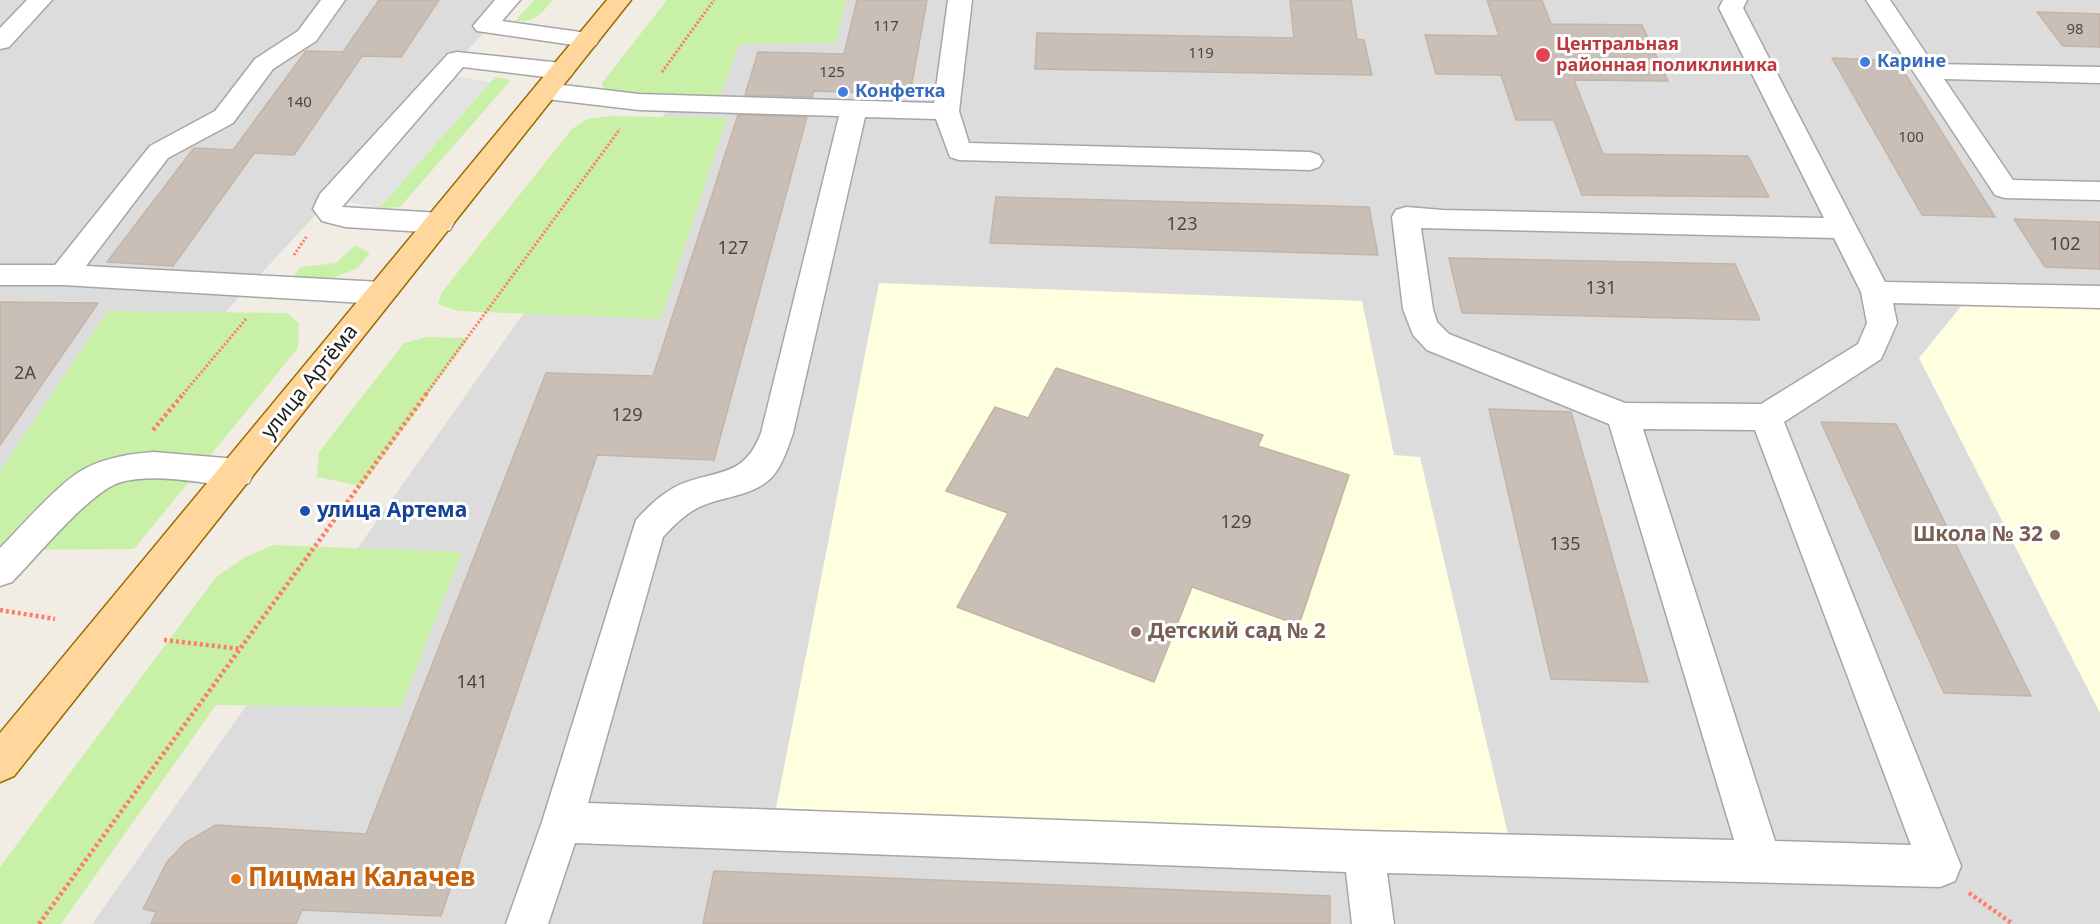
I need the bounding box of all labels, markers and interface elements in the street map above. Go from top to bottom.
house number: 117 [873,18,899,36]
house number: 98 [2066,21,2084,39]
place label: Центральная районная поликлиника [1556,34,1777,76]
house number: 119 [1188,45,1214,63]
marker: Центральная районная поликлиника [1534,46,1552,64]
place label: Карине [1877,51,1946,73]
marker: Карине [1858,55,1872,69]
house number: 125 [819,64,845,82]
place label: Конфетка [855,81,946,103]
marker: Конфетка [836,85,850,99]
house number: 140 [286,94,312,112]
house number: 100 [1898,129,1924,147]
house number: 123 [1167,214,1197,236]
house number: 102 [2050,234,2080,256]
house number: 127 [718,238,748,260]
house number: 131 [1586,278,1616,300]
street label: улица Артёма [256,320,364,444]
house number: 2А [14,363,36,385]
house number: 129 [612,405,642,427]
place label: улица Артема [317,498,467,524]
marker: улица Артема [298,504,312,518]
house number: 129 [1221,512,1251,534]
place label: Школа № 32 [1913,522,2043,548]
marker: Школа № 32 [2048,528,2062,542]
house number: 135 [1550,534,1580,556]
place label: Детский сад № 2 [1148,619,1326,645]
marker: Детский сад № 2 [1129,625,1143,639]
house number: 141 [457,672,487,694]
place label: Пицман Калачев [248,863,475,895]
marker: Пицман Калачев [229,872,243,886]

